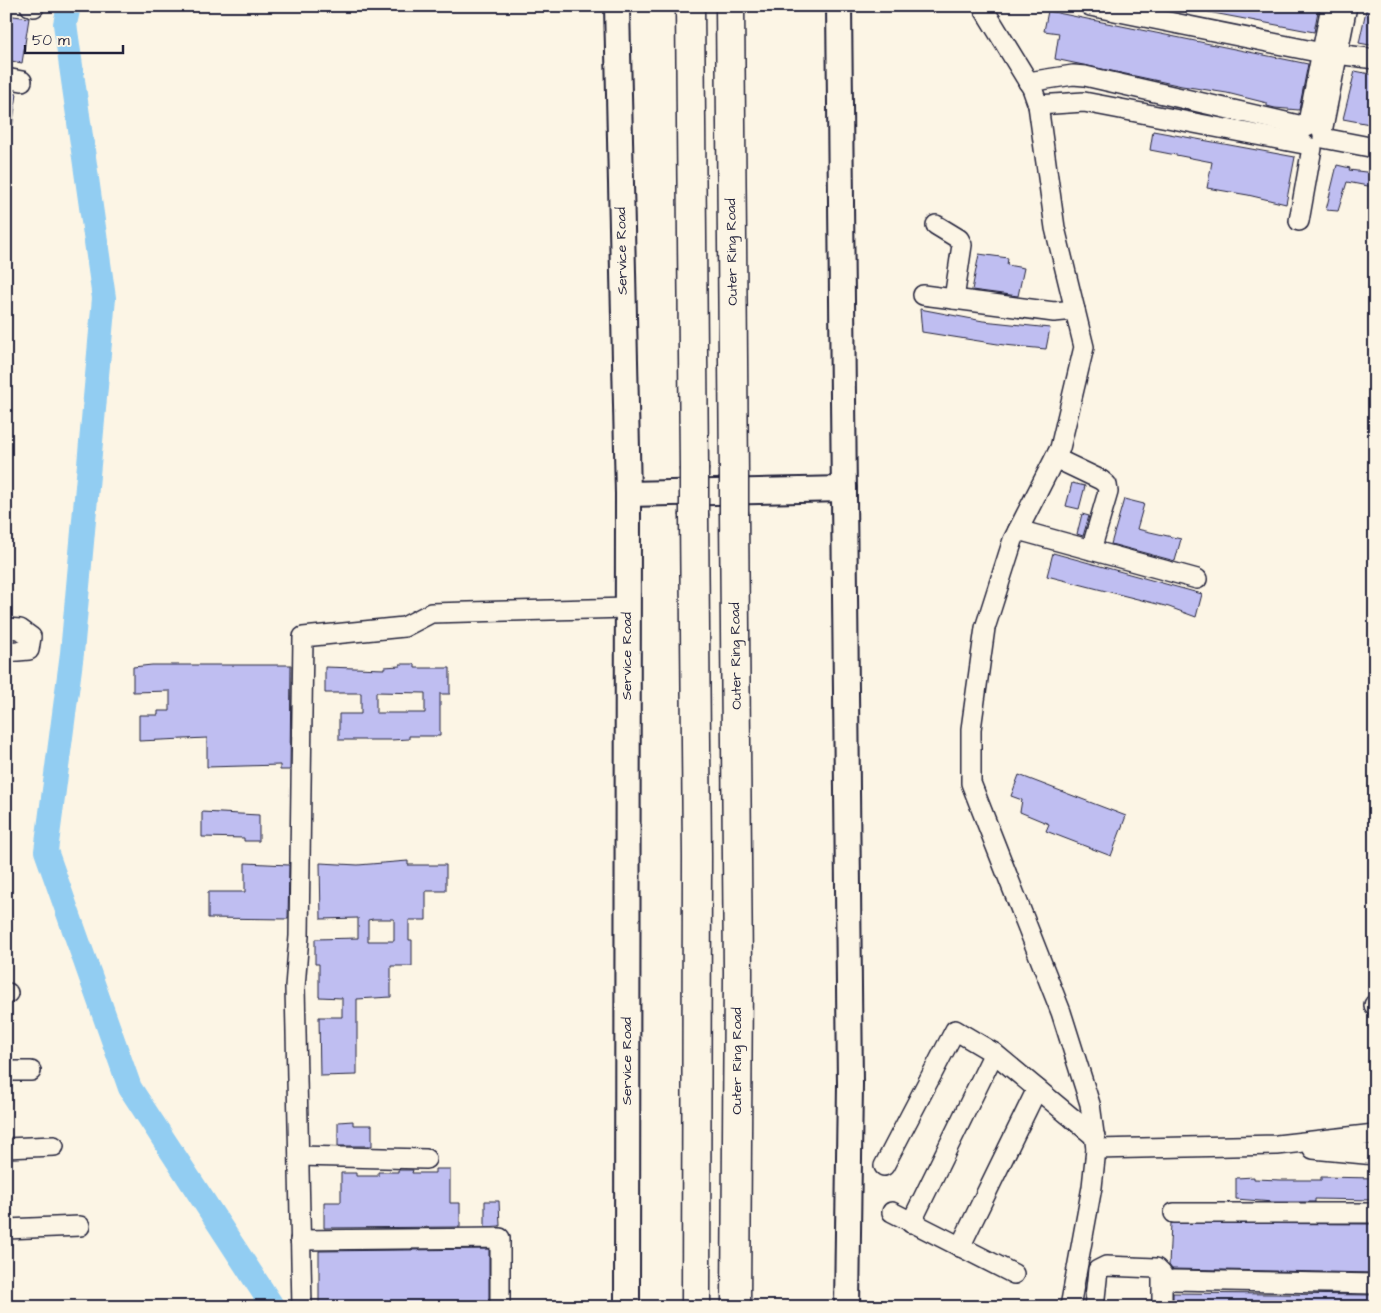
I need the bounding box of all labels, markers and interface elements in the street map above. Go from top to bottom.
scale bar [25,22,122,54]
text: 50 m [32,30,70,51]
street label: Outer Ring Road [721,198,743,306]
street label: Service Road [611,207,633,295]
street label: Outer Ring Road [725,602,747,710]
street label: Service Road [617,612,637,700]
street label: Outer Ring Road [727,1007,747,1115]
street label: Service Road [617,1017,637,1105]

